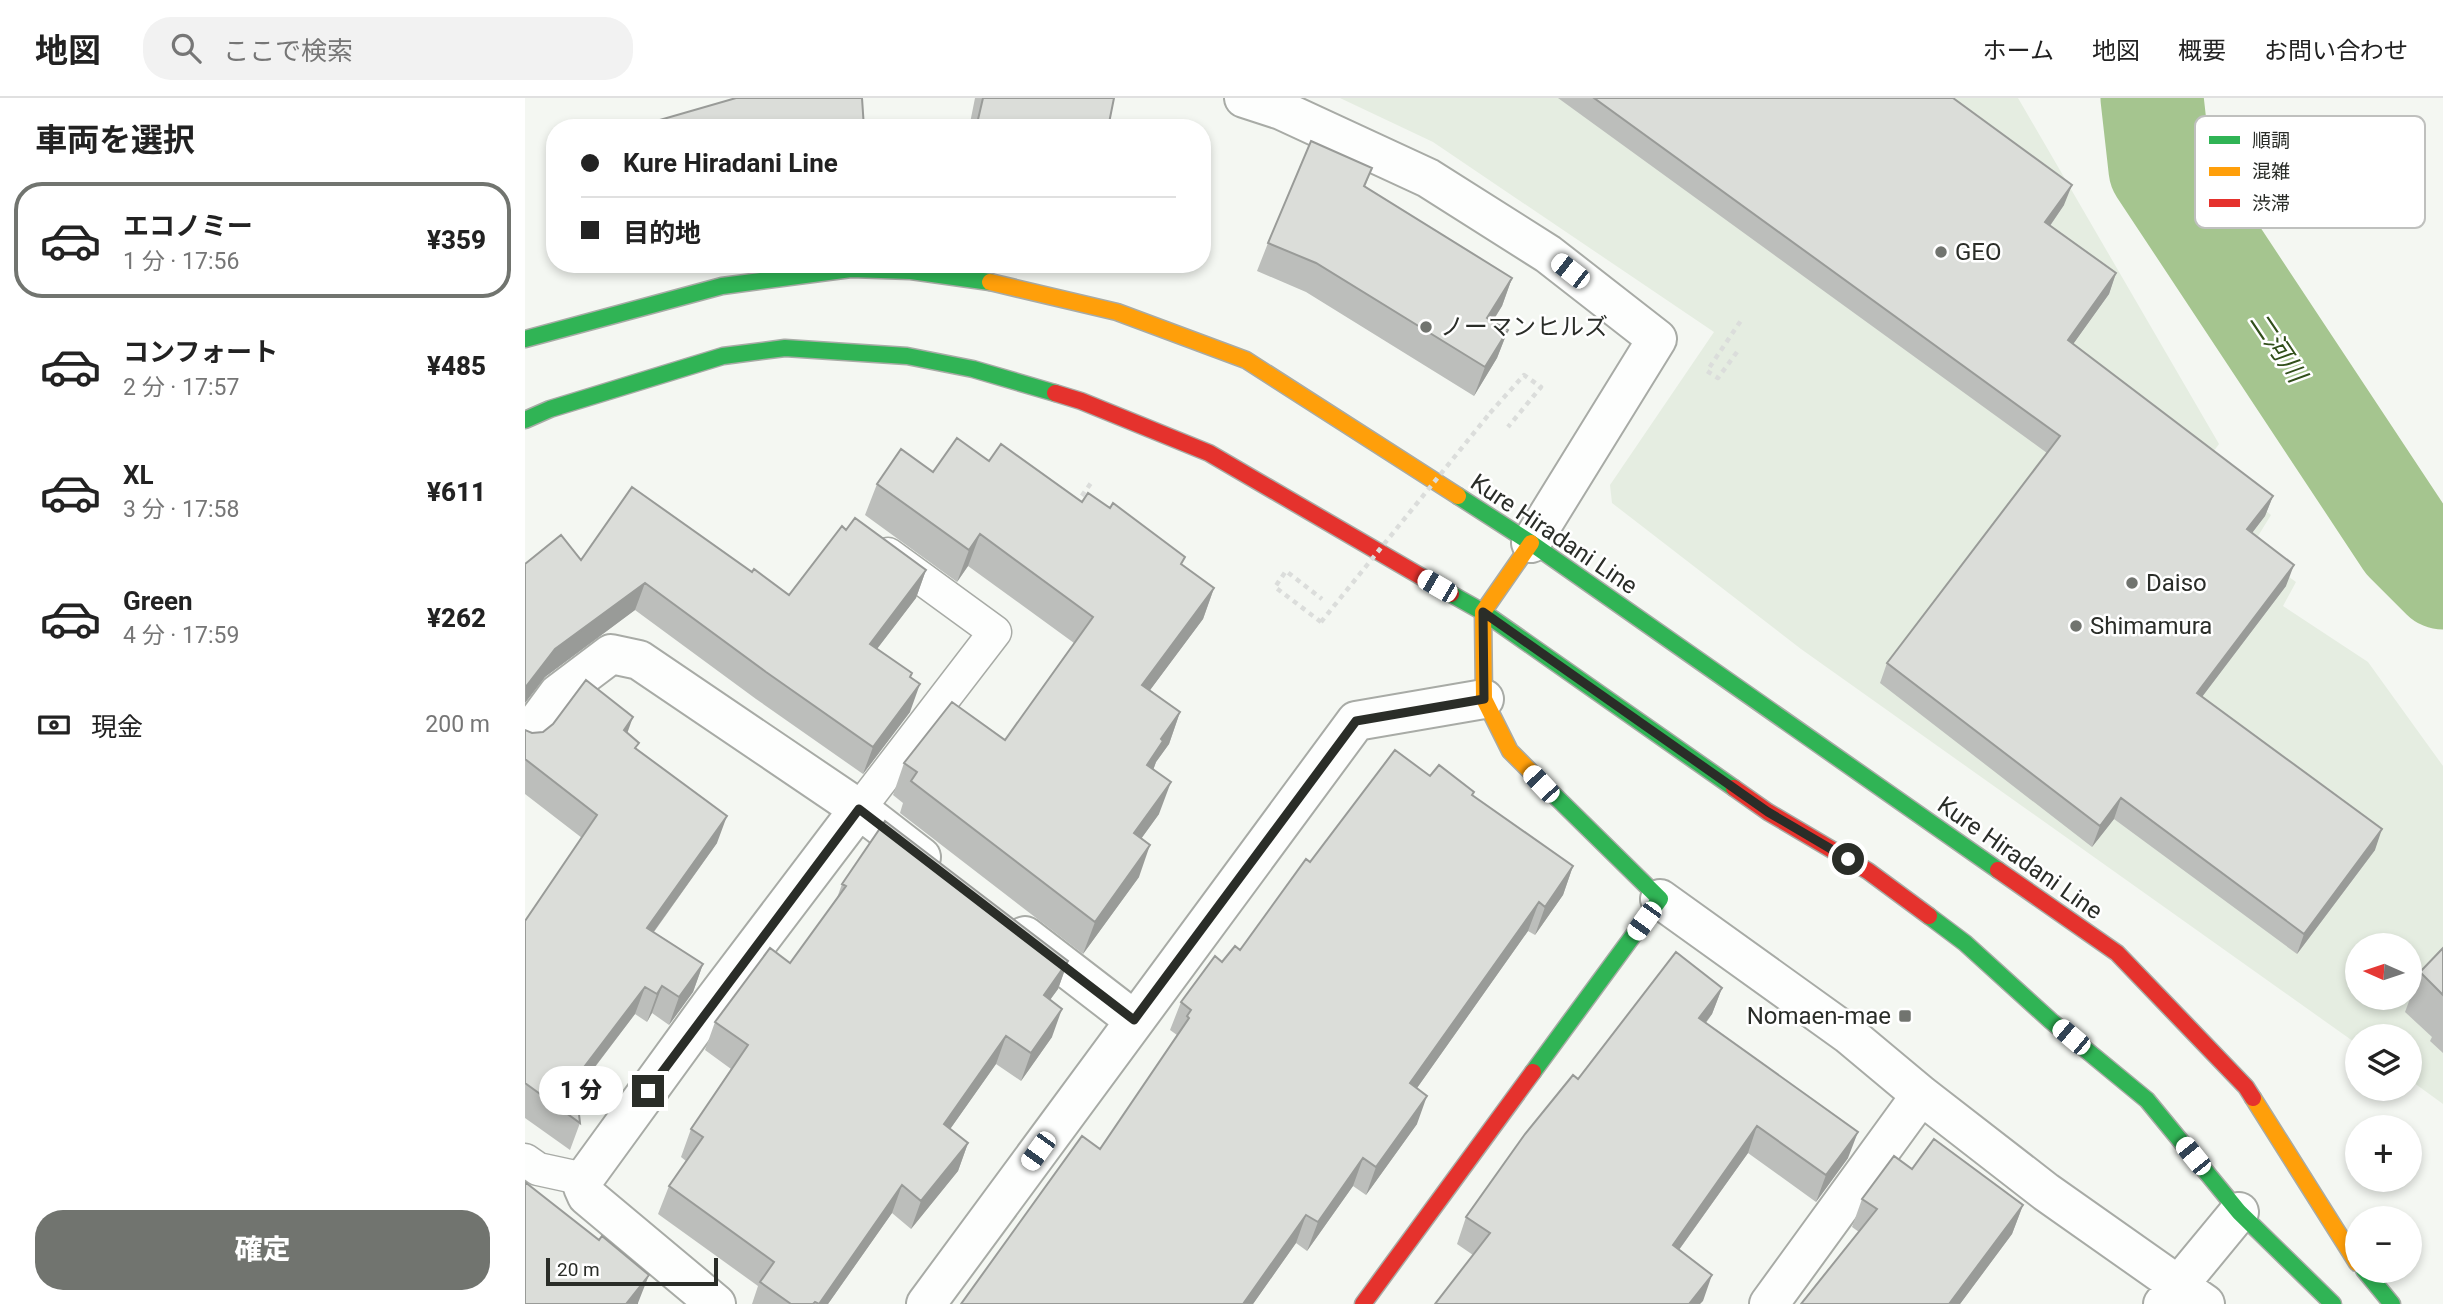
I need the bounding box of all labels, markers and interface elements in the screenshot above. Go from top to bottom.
search box [143,17,633,80]
icon: search [167,29,205,67]
text: 地図 [35,31,101,70]
text: ここで検索 [223,36,353,66]
text: ホーム [1983,37,2054,65]
text: 地図 [2092,37,2140,65]
text: 概要 [2178,37,2226,65]
text: お問い合わせ [2264,37,2408,65]
legend [2195,116,2425,228]
text: 車両を選択 [35,121,195,159]
text: 順調 [2252,129,2290,152]
text: Kure Hiradani Line [623,148,838,178]
text: 混雑 [2252,160,2290,183]
text: 渋滞 [2252,192,2290,215]
icon: car [39,209,102,272]
text: エコノミー [123,211,253,241]
text: 目的地 [623,218,701,248]
text: ¥359 [427,225,486,255]
place label: GEO [1955,238,2002,266]
marker: GEO [1933,244,1949,260]
text: 1 分 · 17:56 [123,248,239,275]
car [1547,250,1594,292]
water label: 二河川 [2244,306,2314,390]
place label: ノーマンヒルズ [1440,313,1608,341]
marker: ノーマンヒルズ [1418,319,1434,335]
icon: car [39,335,102,398]
text: コンフォート [123,337,278,367]
text: ¥485 [427,351,486,381]
text: 2 分 · 17:57 [123,374,239,401]
text: XL [123,460,154,490]
icon: car [39,461,102,524]
street label: Kure Hiradani Line [1465,468,1643,600]
text: ¥611 [427,477,486,507]
text: 3 分 · 17:58 [123,496,239,523]
car [1414,566,1461,606]
place label: Daiso [2146,569,2207,597]
marker: Daiso [2124,575,2140,591]
text: Green [123,586,193,616]
icon: car [39,587,102,650]
text: ¥262 [427,603,486,633]
place label: Shimamura [2090,612,2212,640]
marker: Shimamura [2068,618,2084,634]
text: 4 分 · 17:59 [123,622,239,649]
icon: cash [35,706,73,744]
text: 200 m [425,711,490,738]
text: 現金 [91,712,143,742]
car [1519,761,1564,807]
street label: Kure Hiradani Line [1932,791,2108,925]
route start [1832,843,1864,875]
car [1624,898,1665,944]
north arrow [2345,933,2422,1010]
map controls [2345,933,2422,1283]
place label: Nomaen-mae [1747,1002,1891,1030]
marker: Nomaen-mae [1897,1008,1913,1024]
car [2049,1015,2094,1059]
button: layers [2345,1024,2422,1101]
callout: 1 分 [540,1066,624,1116]
route end [632,1075,664,1107]
text: 1 分 [560,1077,602,1104]
button: + [2345,1115,2422,1192]
car [1018,1128,1059,1174]
car [2172,1133,2215,1179]
button: − [2345,1206,2422,1283]
button: 確定 [35,1210,490,1290]
scale bar [546,1255,717,1287]
text: 20 m [557,1258,600,1281]

